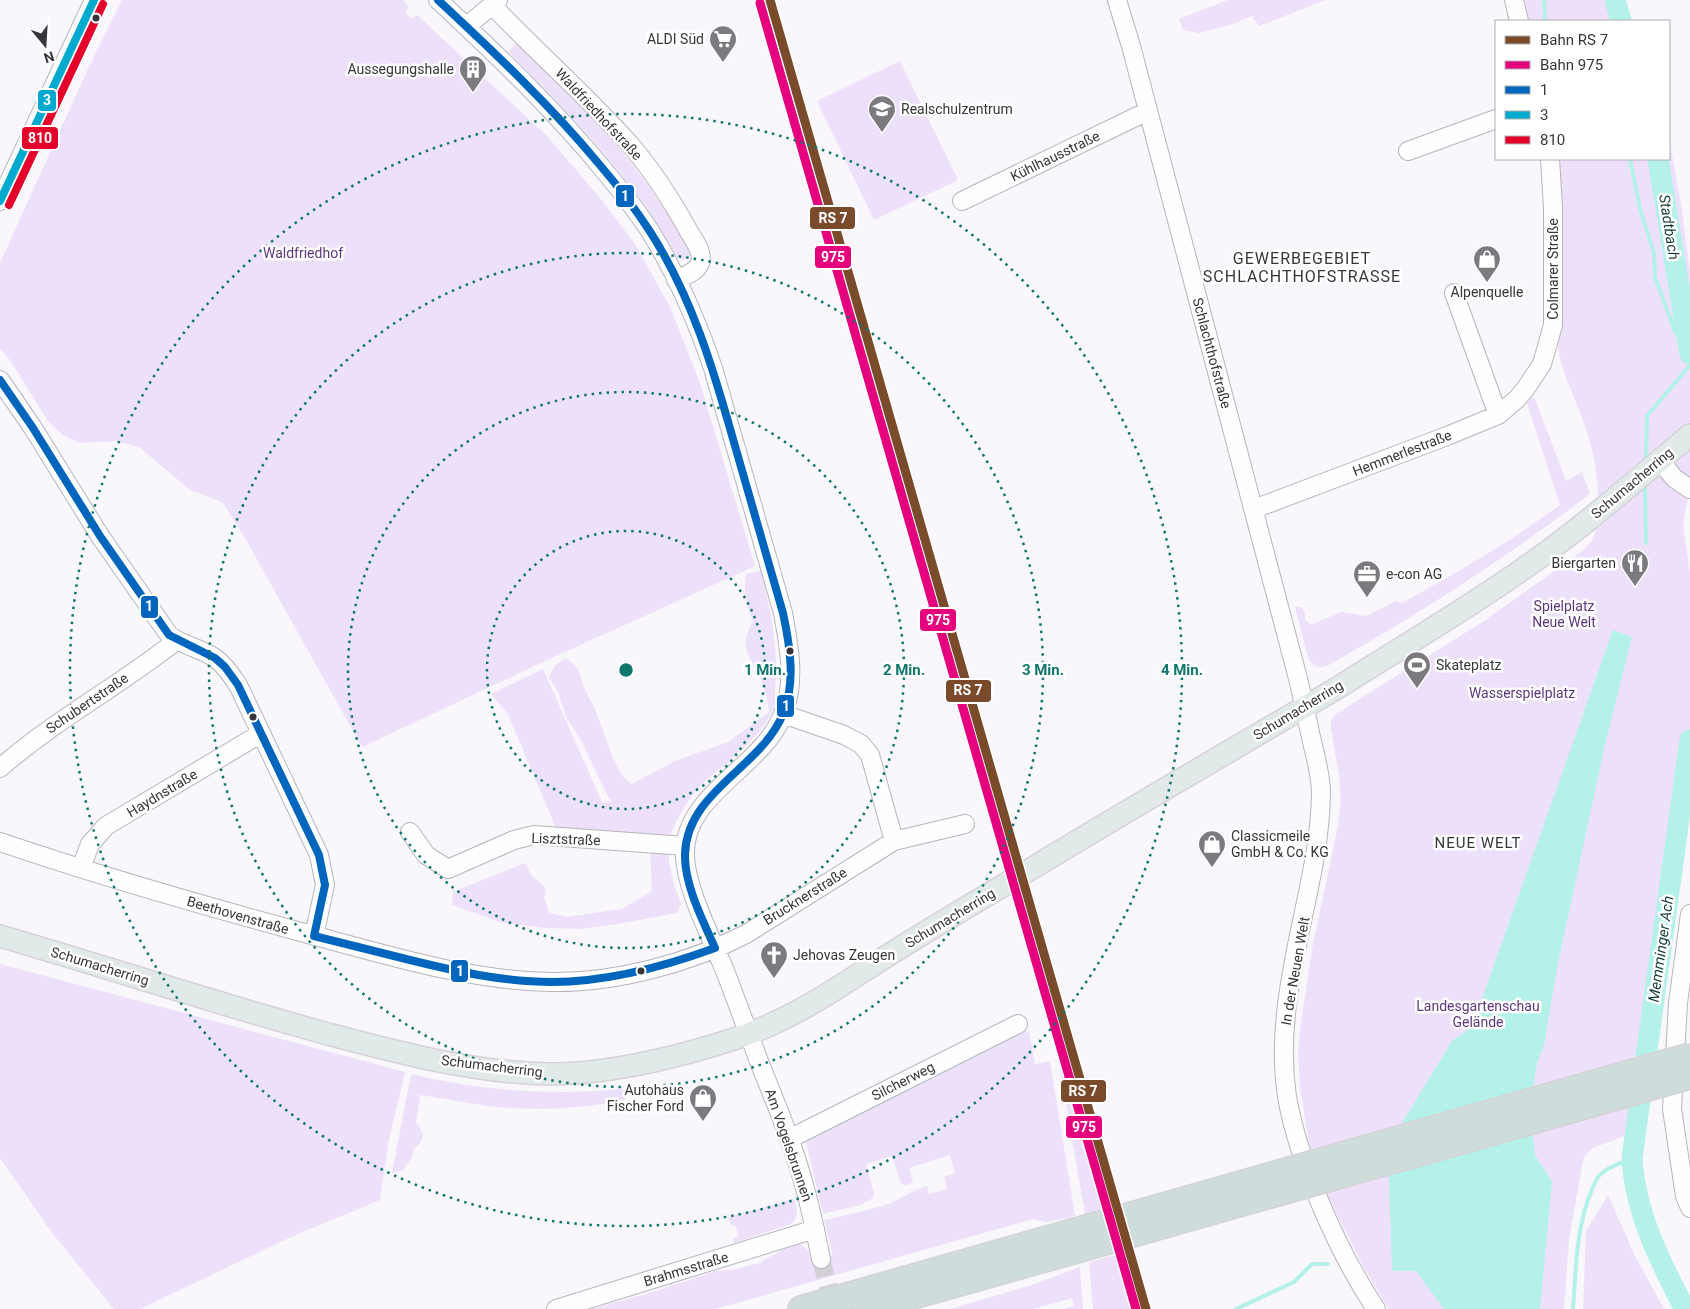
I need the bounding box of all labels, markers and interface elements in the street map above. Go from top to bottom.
unlabelled marker [91,13,101,23]
north arrow [20,20,70,70]
legend [1495,20,1670,160]
supermarket icon: ALDI Süd [708,24,738,63]
place label: ALDI Süd [647,31,704,47]
text: Bahn RS 7 [1540,31,1608,49]
text: N [42,48,56,67]
building icon: Aussegungshalle [458,54,488,93]
text: Bahn 975 [1540,56,1603,74]
place label: Aussegungshalle [347,61,454,77]
street label: Waldfriedhofstraße [552,65,646,163]
text: 1 [1540,81,1548,99]
line badge: 3 [37,89,57,112]
text: 3 [43,92,51,108]
school or university icon: Realschulzentrum [867,94,897,133]
place label: Realschulzentrum [901,101,1013,117]
text: 3 [1540,106,1548,124]
line badge: 810 [21,126,59,150]
street label: Kühlhausstraße [1008,127,1102,185]
text: 810 [28,130,52,146]
text: 810 [1540,131,1565,149]
line badge: 1 [615,184,635,208]
text: 1 [621,188,629,204]
water label: Stadtbach [1655,193,1683,261]
line badge: RS 7 [809,206,856,230]
text: RS 7 [818,210,848,226]
street label: Colmarer Straße [1545,218,1561,320]
shop icon: Alpenquelle [1472,244,1502,283]
park label: Waldfriedhof [263,245,343,261]
line badge: 975 [814,245,852,269]
text: 975 [821,249,845,265]
district label: GEWERBEGEBIET SCHLACHTHOFSTRASSE [1203,249,1401,286]
place label: Alpenquelle [1451,284,1523,300]
street label: Schlachthofstraße [1189,296,1235,410]
street label: Hemmerlestraße [1350,427,1454,479]
street label: Schumacherring [1588,444,1676,522]
restaurant icon: Biergarten [1620,548,1650,587]
place label: Biergarten [1552,555,1616,571]
office icon: e-con AG [1352,559,1382,598]
place label: e-con AG [1386,566,1442,582]
line badge: 1 [140,595,159,619]
text: 1 [145,598,153,614]
park label: Spielplatz Neue Welt [1532,598,1596,630]
line badge: 975 [919,608,957,632]
text: 975 [926,612,950,628]
unlabelled marker [785,646,795,656]
sports icon: Skateplatz [1402,650,1432,689]
place label: Skateplatz [1436,657,1501,673]
centre of rings [617,661,635,679]
text: 1 Min. [744,661,786,679]
text: 2 Min. [883,661,925,679]
text: 3 Min. [1022,661,1064,679]
text: 4 Min. [1161,661,1203,679]
street label: Schubertstraße [43,670,131,736]
street label: Schumacherring [1250,677,1346,743]
line badge: RS 7 [945,679,992,703]
text: RS 7 [953,682,983,698]
park label: Wasserspielplatz [1469,685,1575,701]
line badge: 1 [776,694,795,718]
text: 1 [782,698,790,714]
unlabelled marker [248,712,258,722]
street label: Haydnstraße [124,766,200,820]
place label: Classicmeile GmbH & Co. KG [1231,828,1329,860]
shop icon: Classicmeile GmbH & Co. KG [1197,829,1227,868]
street label: Lisztstraße [531,830,601,848]
district label: NEUE WELT [1434,834,1522,852]
street label: Brucknerstraße [760,864,850,928]
street label: Schumacherring [902,885,998,951]
street label: Beethovenstraße [185,893,291,937]
water label: Memminger Ach [1645,895,1677,1003]
street label: In der Neuen Welt [1278,915,1312,1027]
church icon: Jehovas Zeugen [759,940,789,979]
street label: Schumacherring [49,943,151,989]
place label: Jehovas Zeugen [793,947,895,963]
line badge: 1 [450,959,469,983]
text: 1 [456,963,464,979]
unlabelled marker [636,966,646,976]
park label: Landesgartenschau Gelände [1416,998,1540,1030]
street label: Schumacherring [440,1052,544,1080]
street label: Silcherweg [869,1058,937,1104]
line badge: RS 7 [1060,1079,1107,1103]
place label: Autohaus Fischer Ford [607,1082,684,1114]
shop icon: Autohaus Fischer Ford [688,1083,718,1122]
text: RS 7 [1068,1083,1098,1099]
street label: Am Vogelsbrunnen [762,1086,816,1204]
line badge: 975 [1065,1115,1103,1139]
text: 975 [1072,1119,1096,1135]
street label: Brahmsstraße [642,1249,730,1289]

